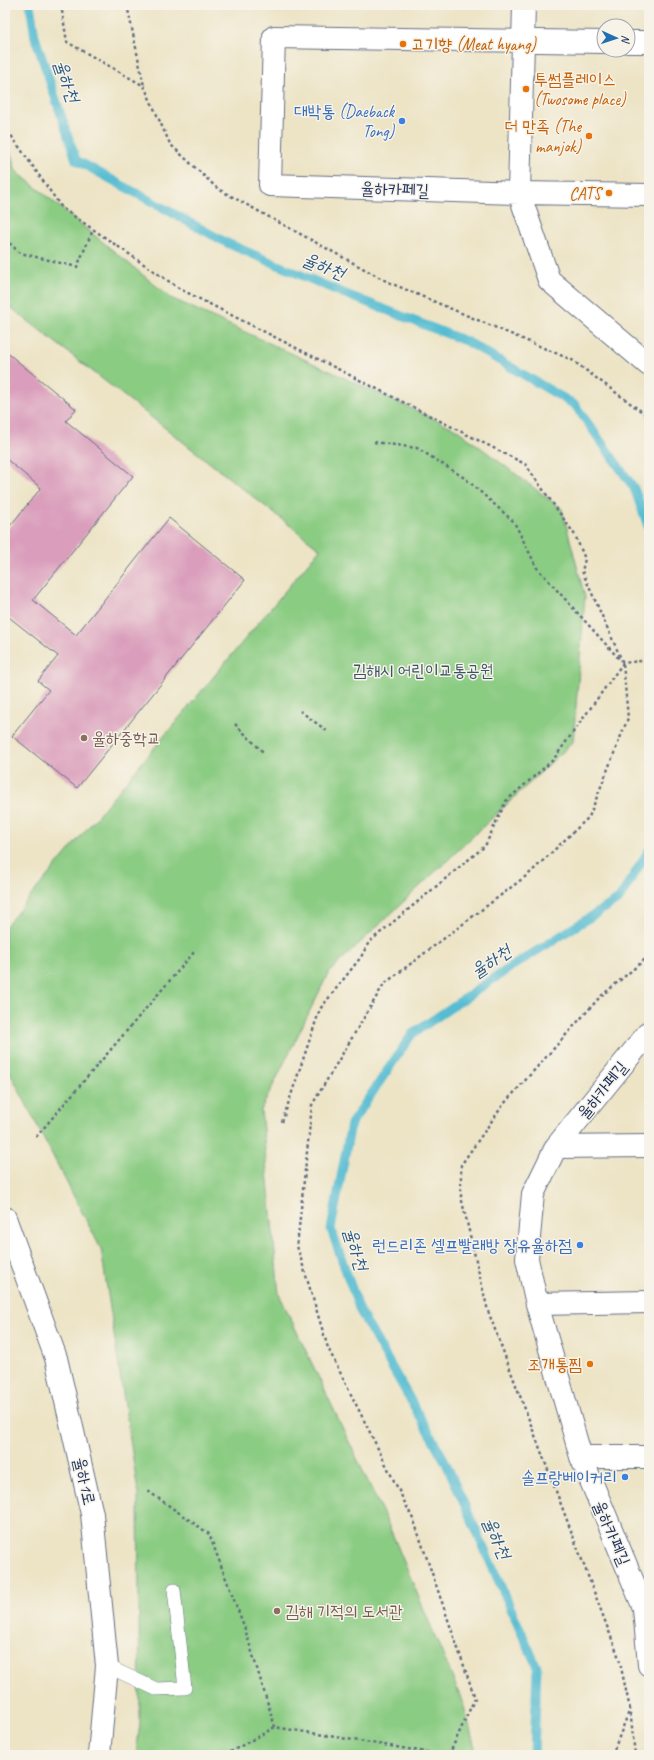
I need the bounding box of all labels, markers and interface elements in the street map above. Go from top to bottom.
north arrow [596,18,636,58]
place label: 고기향 (Meat hyang) [411,34,537,55]
text: N [619,35,633,44]
marker: 고기향 (Meat hyang) [398,39,408,49]
water label: 율하천 [50,57,85,107]
place label: 투썸플레이스 (Twosome place) [534,69,627,110]
marker: 투썸플레이스 (Twosome place) [521,84,531,94]
place label: 대박통 (Daeback Tong) [294,101,396,142]
marker: 대박통 (Daeback Tong) [397,116,407,126]
place label: 더 만족 (The manjok) [505,116,582,157]
marker: 더 만족 (The manjok) [584,131,594,141]
street label: 율하카페길 [360,178,430,201]
place label: CATS [569,183,604,204]
marker: CATS [604,188,614,198]
water label: 율하천 [300,248,350,285]
park label: 김해시 어린이교통공원 [353,660,493,681]
place label: 율하중학교 [92,728,160,749]
marker: 율하중학교 [79,733,89,743]
water label: 율하천 [467,939,516,982]
street label: 율하카페길 [573,1057,632,1124]
water label: 율하천 [339,1225,373,1274]
place label: 런드리존 셀프빨래방 장유율하점 [372,1235,572,1256]
marker: 런드리존 셀프빨래방 장유율하점 [575,1240,585,1250]
place label: 조개통찜 [527,1354,582,1375]
marker: 조개통찜 [585,1359,595,1369]
street label: 율하1로 [69,1455,100,1507]
place label: 솔프랑베이커리 [521,1467,617,1488]
marker: 솔프랑베이커리 [620,1472,630,1482]
street label: 율하카페길 [589,1498,635,1569]
water label: 율하천 [478,1514,517,1564]
place label: 김해 기적의 도서관 [285,1601,403,1622]
marker: 김해 기적의 도서관 [272,1606,282,1616]

